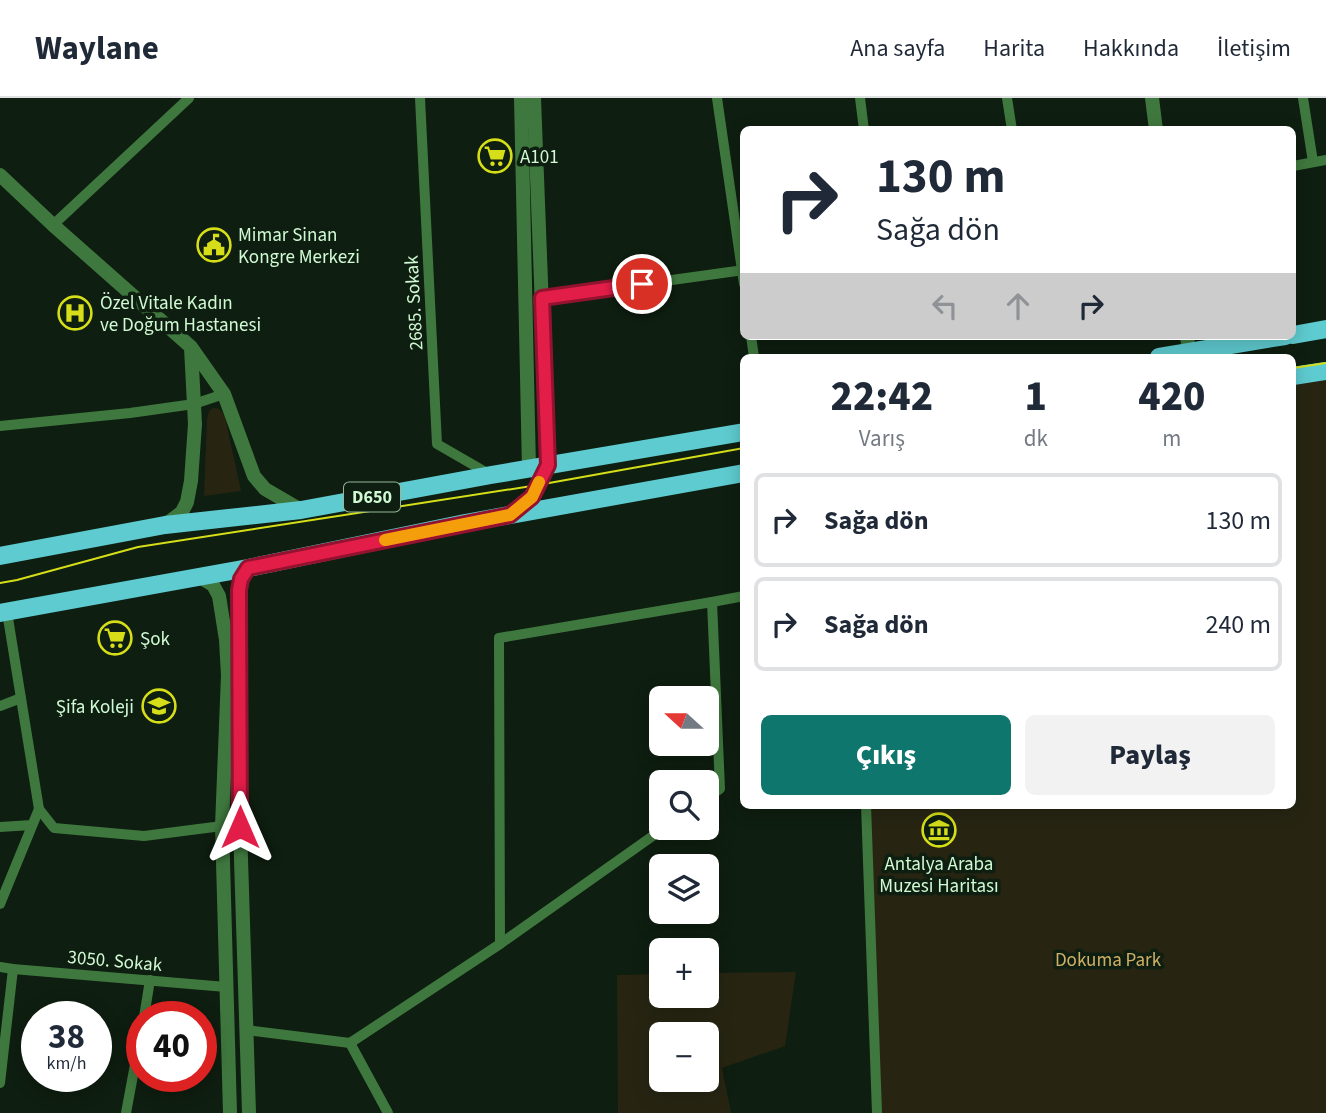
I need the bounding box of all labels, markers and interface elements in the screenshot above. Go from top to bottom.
text: Waylane [35,25,159,72]
text: Ana sayfa [850,31,945,66]
text: Harita [983,31,1045,66]
text: Hakkında [1083,31,1179,66]
text: İletişim [1217,31,1291,66]
supermarket icon: A101 [476,137,514,175]
text: 130 m [876,142,1005,212]
place label: A101 [520,144,559,171]
icon: right [761,154,852,245]
text: Sağa dön [876,207,1000,253]
place label: Mimar Sinan Kongre Merkezi [238,222,360,271]
public building icon: Mimar Sinan Kongre Merkezi [195,226,233,264]
street label: 2685. Sokak [399,254,430,351]
pin [612,254,672,314]
icon: arrive [623,265,661,303]
icon: left [926,287,964,325]
icon: ahead [999,287,1037,325]
icon: right [1072,287,1110,325]
place label: Özel Vitale Kadın ve Doğum Hastanesi [100,290,261,339]
hospital icon: Özel Vitale Kadın ve Doğum Hastanesi [56,294,94,332]
text: 22:42 [830,367,933,427]
text: 1 [1025,367,1047,427]
text: 420 [1138,367,1206,427]
text: Varış [859,422,905,455]
text: dk [1024,422,1048,455]
text: m [1162,422,1181,455]
road number: D650 [344,482,400,512]
icon: right [765,501,803,539]
text: Sağa dön [824,502,929,539]
text: 130 m [1205,502,1271,539]
icon: right [765,605,803,643]
text: Sağa dön [824,606,929,643]
text: 240 m [1205,606,1271,643]
supermarket icon: Şok [96,619,134,657]
place label: Şok [140,626,170,653]
north arrow [649,686,719,756]
map controls [649,686,719,1092]
school or university icon: Şifa Koleji [140,687,178,725]
place label: Şifa Koleji [56,694,134,721]
button: Çıkış [761,715,1011,795]
button: Paylaş [1025,715,1275,795]
button: search [649,770,719,840]
position arrow [203,790,277,864]
museum icon: Antalya Araba Muzesi Haritası [920,811,958,849]
place label: Antalya Araba Muzesi Haritası [879,851,999,900]
button: layers [649,854,719,924]
button: + [649,938,719,1008]
street label: 3050. Sokak [66,944,164,979]
park label: Dokuma Park [1055,947,1162,974]
speed limit sign: 40 [126,1001,217,1092]
text: 38 [48,1012,85,1062]
button: − [649,1022,719,1092]
text: km/h [47,1051,86,1076]

